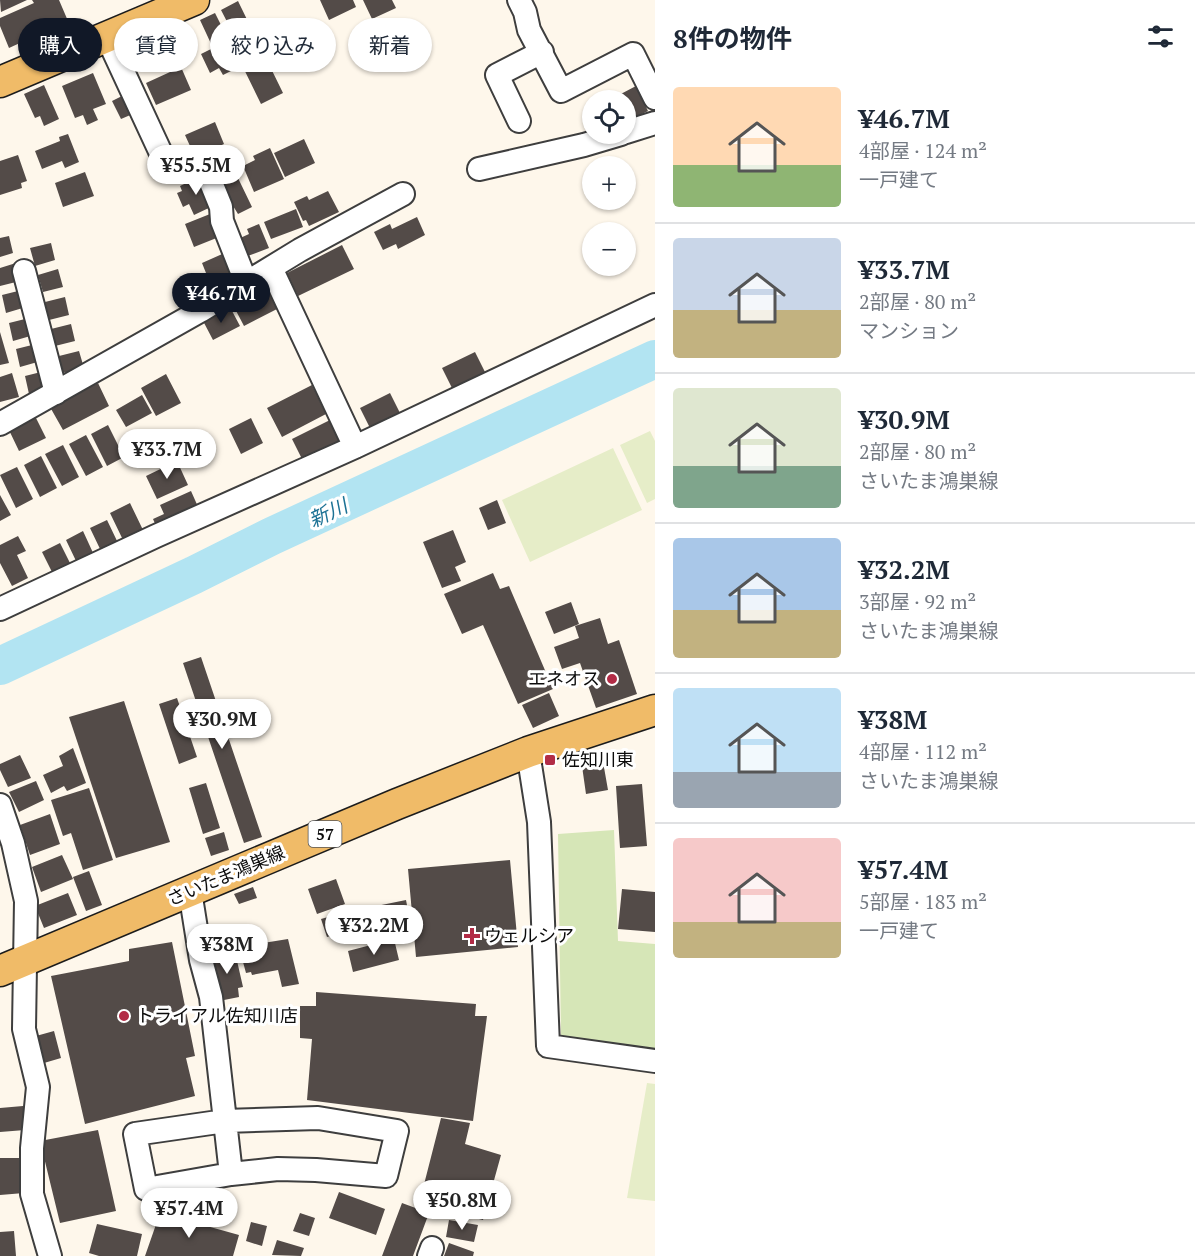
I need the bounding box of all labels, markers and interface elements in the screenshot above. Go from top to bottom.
chip: 購入 [18,18,102,72]
chip: 賃貸 [114,18,198,72]
chip: 絞り込み [210,18,336,72]
chip: 新着 [348,18,432,72]
icon: filters [1144,20,1177,53]
text: 8件の物件 [673,21,792,55]
map controls [582,90,636,276]
button: locate [582,90,636,144]
text: ¥46.7M [859,101,950,135]
icon: home [721,111,793,183]
text: 4部屋 · 124 m² [859,137,987,164]
pin: ¥55.5M [147,145,245,196]
text: ¥55.5M [161,151,231,178]
button: + [582,156,636,210]
text: 一戸建て [859,166,939,193]
button: − [582,222,636,276]
text: ¥33.7M [859,252,950,286]
icon: home [721,262,793,334]
pin: ¥46.7M [172,273,270,324]
text: ¥46.7M [186,279,256,306]
text: 2部屋 · 80 m² [859,288,976,315]
text: マンション [859,317,959,344]
text: ¥30.9M [859,402,950,436]
icon: home [721,412,793,484]
pin: ¥33.7M [118,429,216,480]
text: ¥33.7M [132,435,202,462]
text: 2部屋 · 80 m² [859,438,976,465]
text: さいたま鴻巣線 [859,467,998,494]
water label: 新川 [304,491,353,533]
text: ¥32.2M [859,552,950,586]
icon: home [721,562,793,634]
text: 3部屋 · 92 m² [859,588,976,615]
text: さいたま鴻巣線 [859,617,998,644]
place label: エネオス [528,666,600,690]
marker: エネオス [605,672,619,686]
pin: ¥30.9M [173,699,271,750]
text: ¥38M [859,702,927,736]
text: ¥30.9M [187,705,257,732]
icon: home [721,712,793,784]
text: 4部屋 · 112 m² [859,738,987,765]
place label: 佐知川東 [562,747,634,771]
marker: 佐知川東 [543,753,557,767]
text: さいたま鴻巣線 [859,767,998,794]
road number: 57 [308,821,342,847]
street label: さいたま鴻巣線 [163,840,288,911]
text: ¥57.4M [859,852,948,886]
icon: home [721,862,793,934]
text: 5部屋 · 183 m² [859,888,987,915]
pin: ¥32.2M [325,905,423,956]
text: ¥32.2M [339,911,409,938]
text: 一戸建て [859,917,939,944]
place label: ウェルシア [484,923,574,947]
pin: ¥38M [191,924,263,975]
marker: ウェルシア [465,929,479,943]
text: ¥38M [201,930,253,957]
place label: トライアル佐知川店 [136,1003,298,1027]
marker: トライアル佐知川店 [117,1009,131,1023]
pin: ¥50.8M [413,1180,511,1231]
text: ¥50.8M [427,1186,497,1213]
pin: ¥57.4M [140,1188,238,1239]
text: ¥57.4M [155,1194,223,1221]

